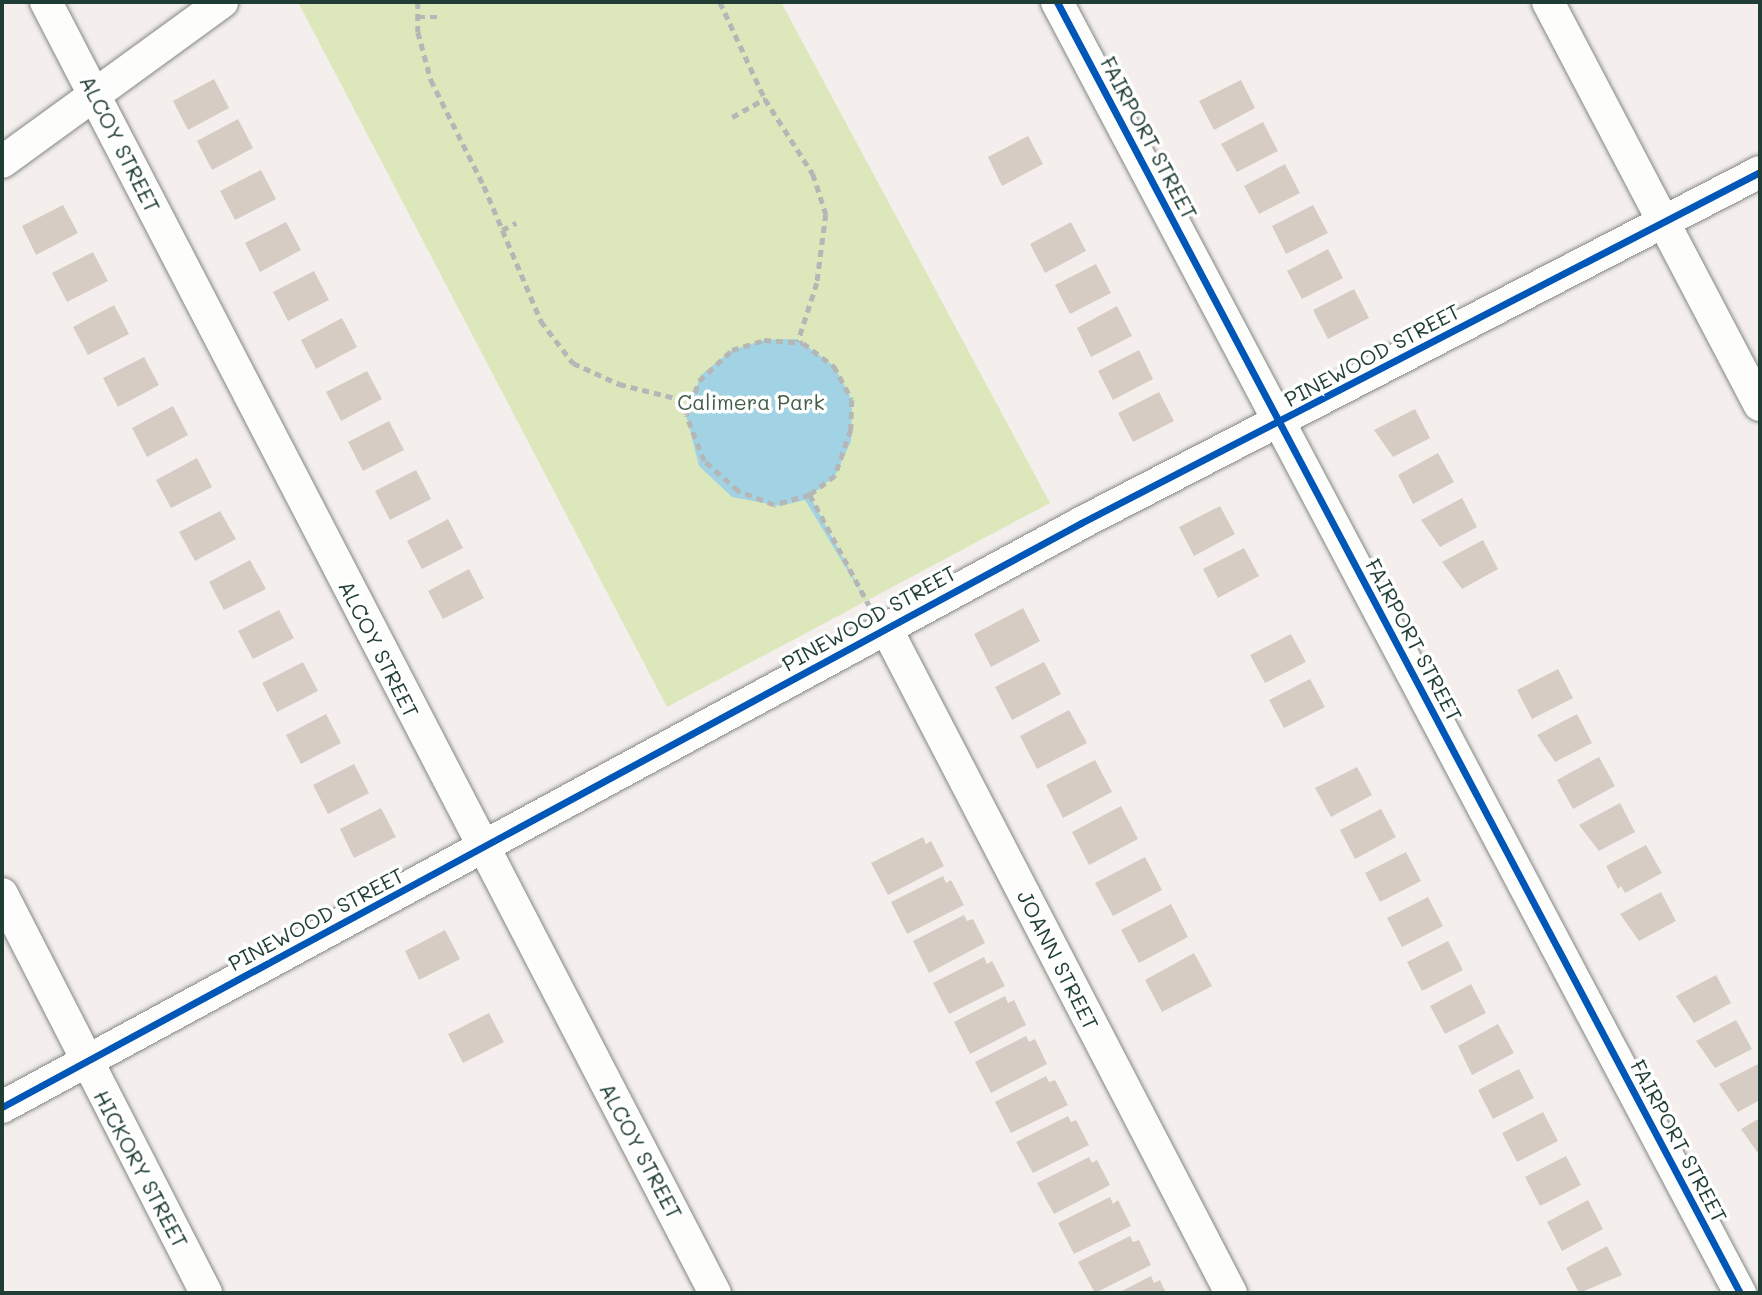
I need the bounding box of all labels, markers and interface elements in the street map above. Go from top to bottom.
street label: FAIRPORT STREET [1095,52,1203,224]
street label: ALCOY STREET [75,71,165,217]
street label: PINEWOOD STREET [1280,298,1464,412]
park label: Calimera Park [677,389,825,415]
street label: FAIRPORT STREET [1360,554,1468,726]
street label: PINEWOOD STREET [778,560,960,676]
street label: ALCOY STREET [334,576,424,722]
street label: PINEWOOD STREET [224,862,408,976]
street label: JOANN STREET [1012,886,1104,1034]
street label: FAIRPORT STREET [1625,1055,1733,1227]
street label: ALCOY STREET [595,1079,687,1223]
street label: HICKORY STREET [89,1086,193,1252]

